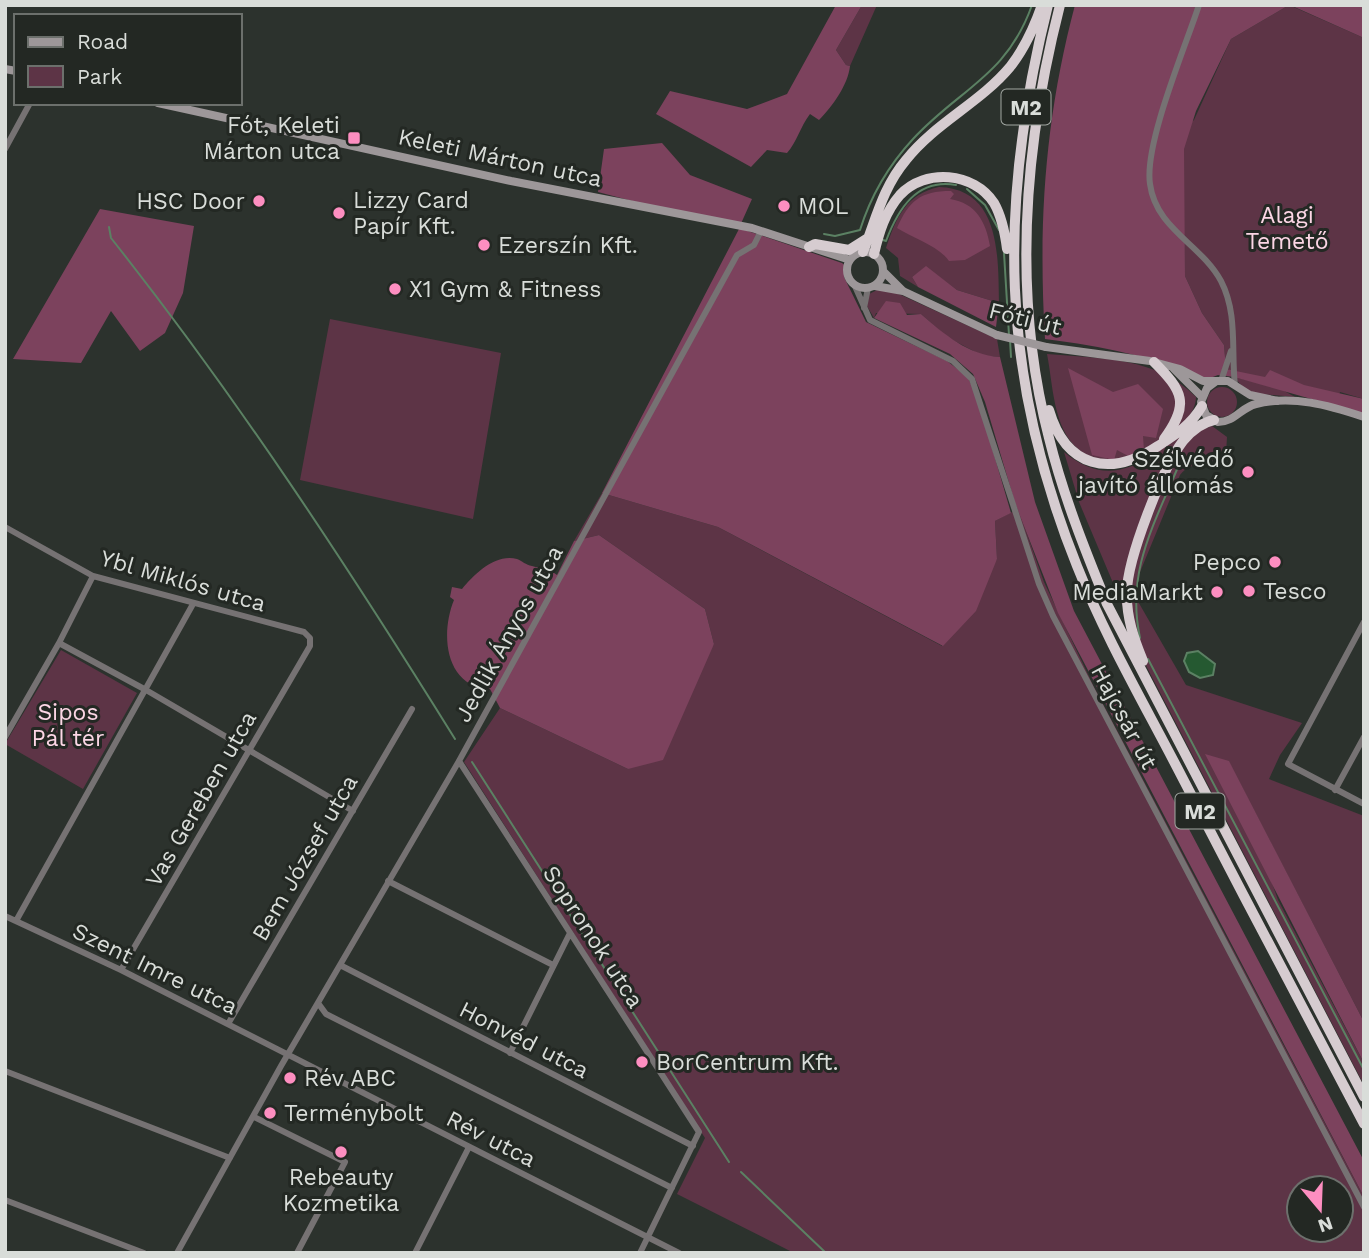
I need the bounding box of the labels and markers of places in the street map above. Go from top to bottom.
place label: Fót, Keleti Márton utca [204,112,340,165]
marker: Fót, Keleti Márton utca [346,130,362,146]
place label: Lizzy Card Papír Kft. [353,187,469,240]
place label: HSC Door [136,188,245,215]
marker: HSC Door [251,193,267,209]
place label: MOL [798,193,849,220]
marker: MOL [776,198,792,214]
marker: Lizzy Card Papír Kft. [331,205,347,221]
place label: Ezerszín Kft. [498,232,638,259]
marker: Ezerszín Kft. [476,237,492,253]
place label: X1 Gym & Fitness [409,276,601,303]
marker: X1 Gym & Fitness [387,281,403,297]
place label: Szélvédő javító állomás [1076,446,1234,499]
marker: Szélvédő javító állomás [1240,464,1256,480]
place label: Pepco [1193,549,1261,576]
marker: Pepco [1267,554,1283,570]
place label: Tesco [1263,578,1326,605]
place label: MediaMarkt [1072,579,1203,606]
marker: Tesco [1241,583,1257,599]
marker: MediaMarkt [1209,584,1225,600]
place label: BorCentrum Kft. [656,1049,839,1076]
marker: BorCentrum Kft. [634,1054,650,1070]
place label: Rév ABC [304,1065,396,1092]
marker: Rév ABC [282,1070,298,1086]
place label: Terménybolt [284,1100,424,1127]
marker: Terménybolt [262,1105,278,1121]
marker: Rebeauty Kozmetika [333,1144,349,1160]
place label: Rebeauty Kozmetika [283,1164,399,1217]

